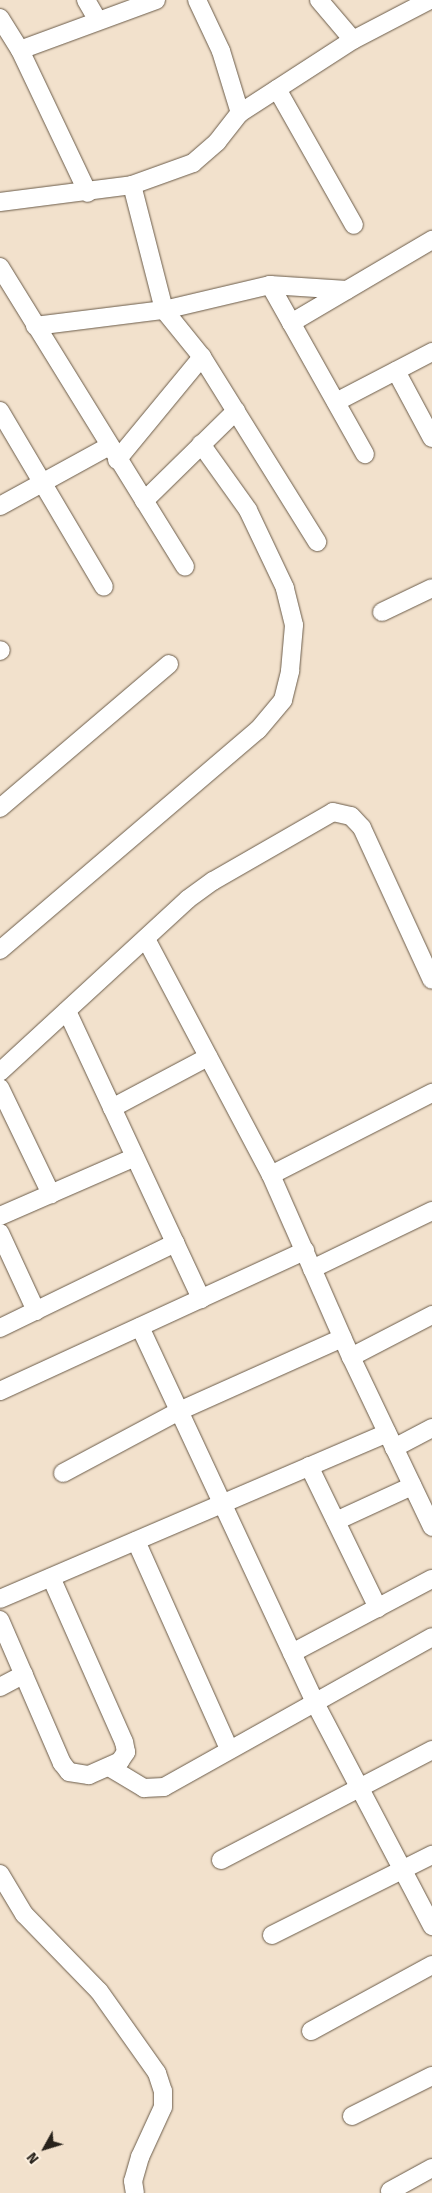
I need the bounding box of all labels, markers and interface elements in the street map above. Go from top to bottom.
north arrow [20,2123,70,2173]
text: N [23,2149,42,2167]

